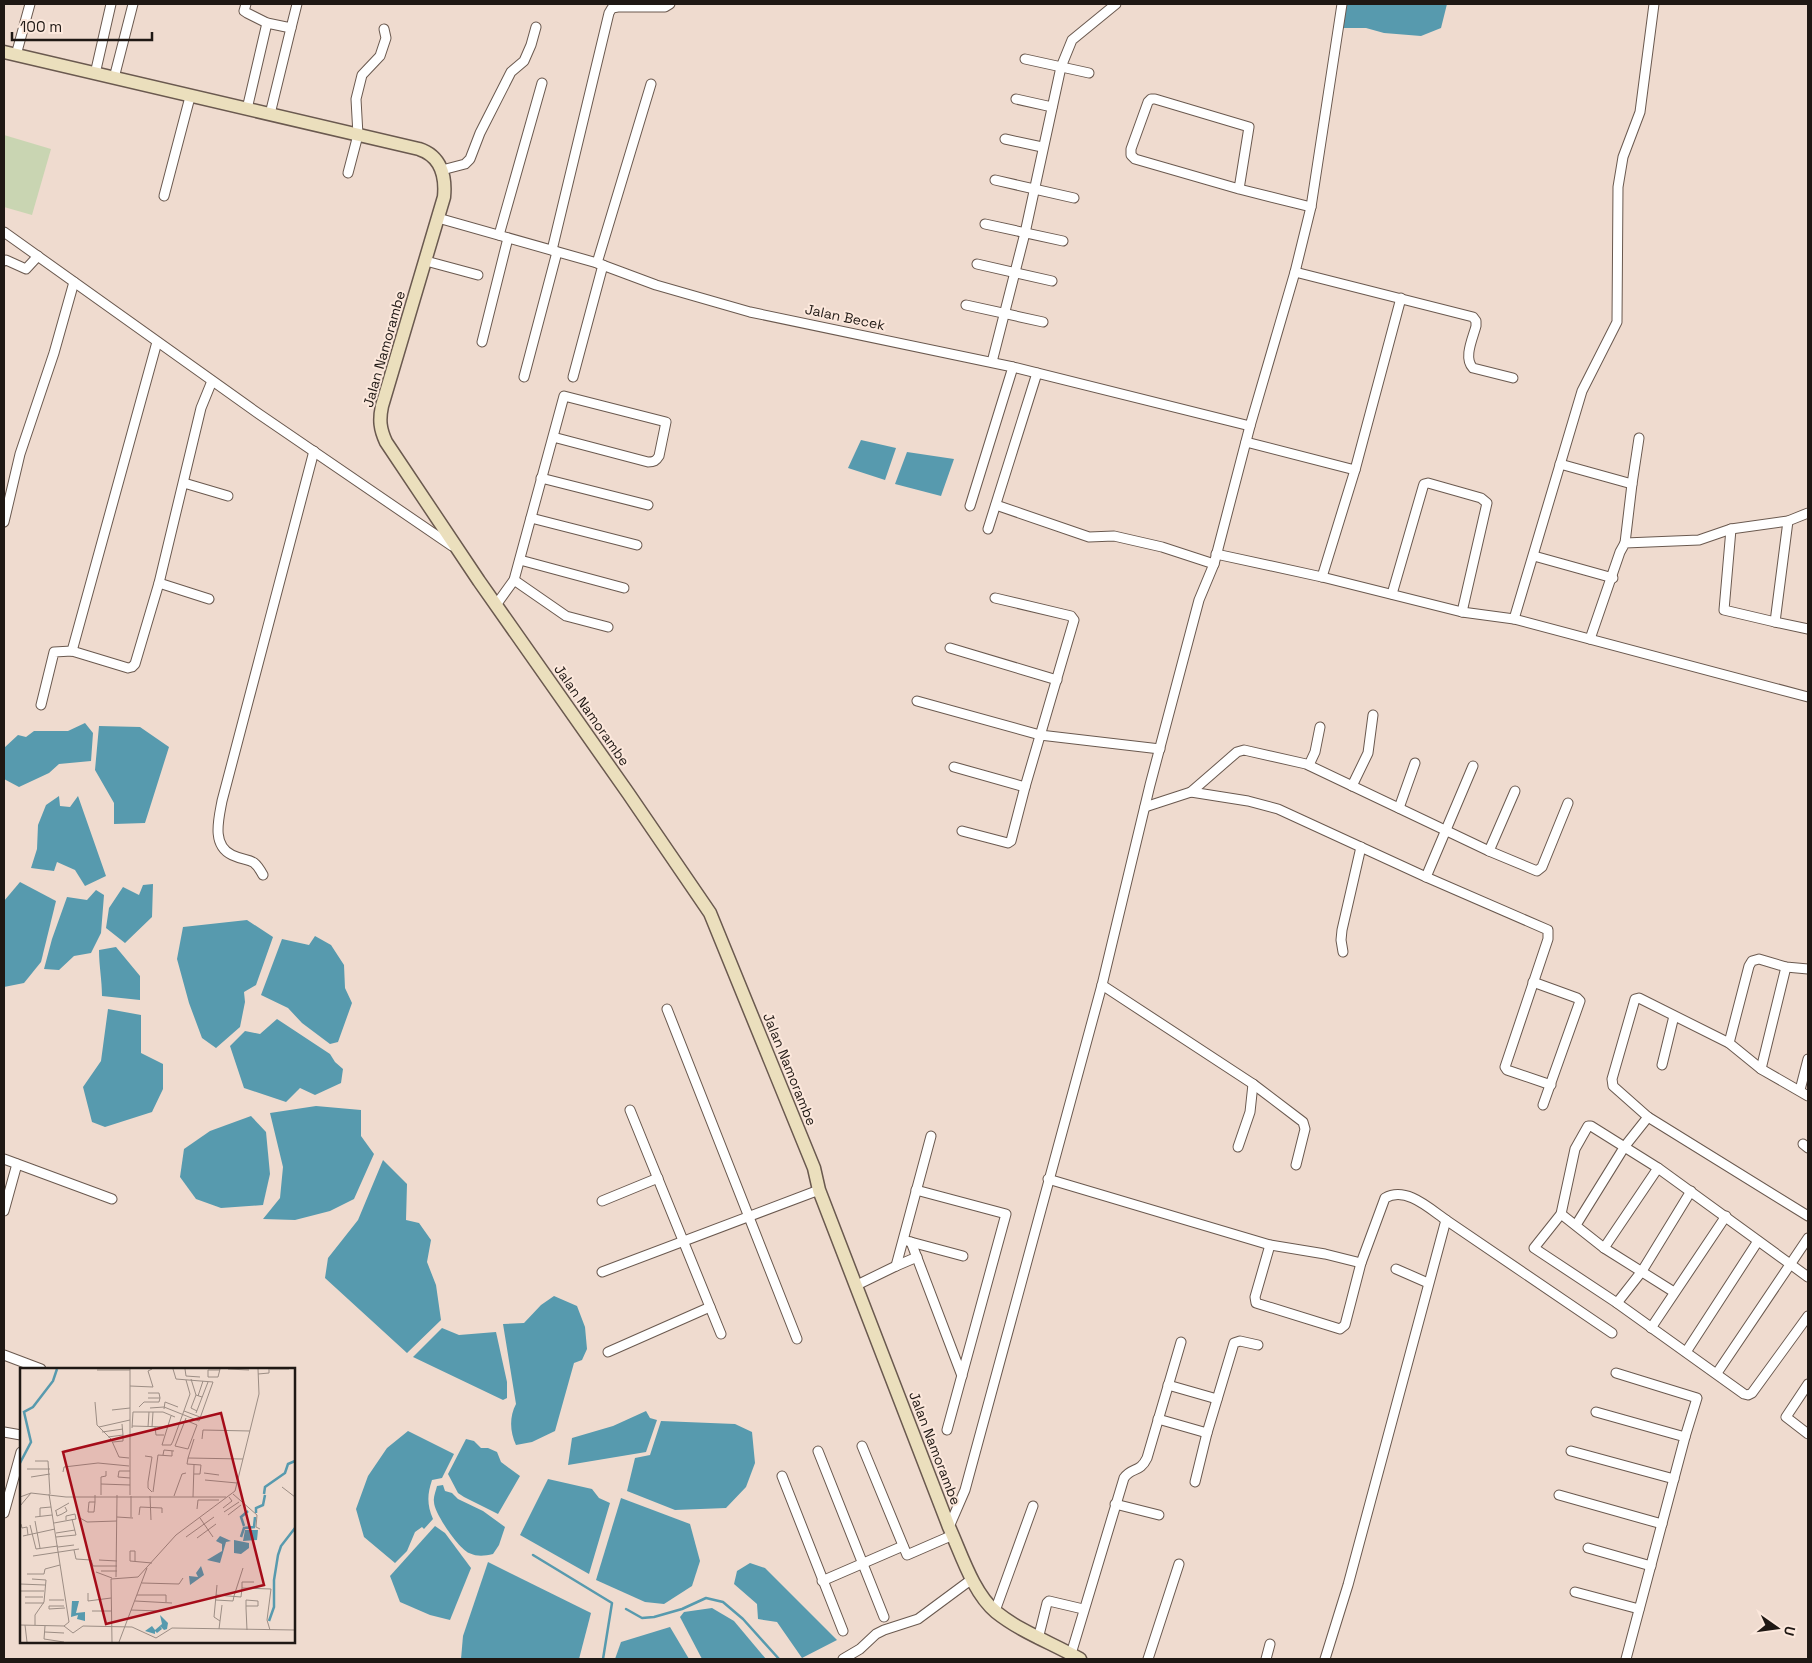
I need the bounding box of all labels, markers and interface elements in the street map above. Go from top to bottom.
scale bar [12,10,152,42]
text: 100 m [20,17,62,36]
street label: Jalan Namorambe [359,289,409,409]
street label: Jalan Becek [803,300,887,334]
street label: Jalan Namorambe [550,661,634,769]
street label: Jalan Namorambe [759,1010,821,1128]
inset map [20,1368,295,1643]
street label: Jalan Namorambe [905,1389,965,1507]
north arrow [1752,1603,1802,1653]
text: U [1780,1624,1799,1638]

